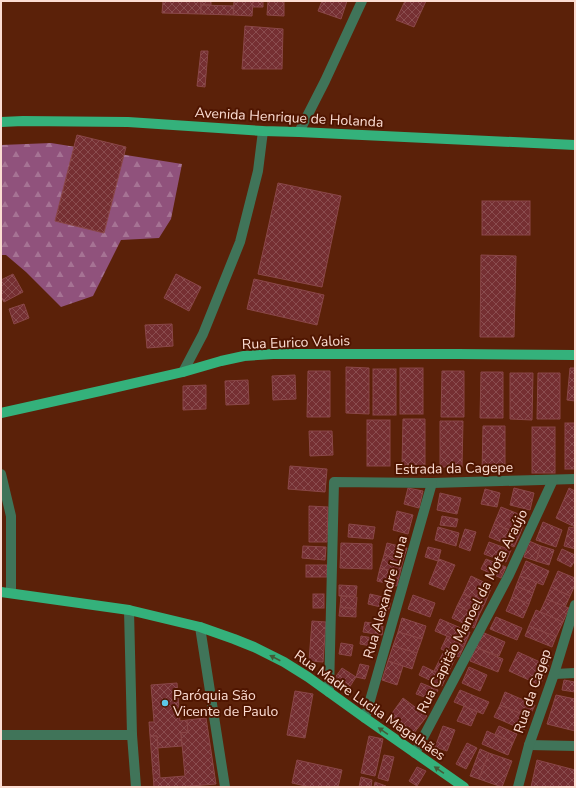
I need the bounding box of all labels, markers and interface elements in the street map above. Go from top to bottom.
street label: Avenida Henrique de Holanda [194,103,384,132]
street label: Rua Eurico Valois [242,331,351,354]
street label: Estrada da Cagepe [395,458,513,479]
street label: Rua Capitão Manoel da Mota Araújo [413,506,532,716]
street label: Rua Alexandre Luna [359,533,412,661]
street label: Rua Madre Lucila Magalhães [290,646,449,765]
street label: Rua da Cagep [509,647,556,736]
one-way arrow [270,655,281,661]
place label: Paróquia São Vicente de Paulo [172,686,279,721]
marker: Paróquia São Vicente de Paulo [160,698,170,708]
one-way arrow [377,727,388,735]
one-way arrow [434,766,444,774]

